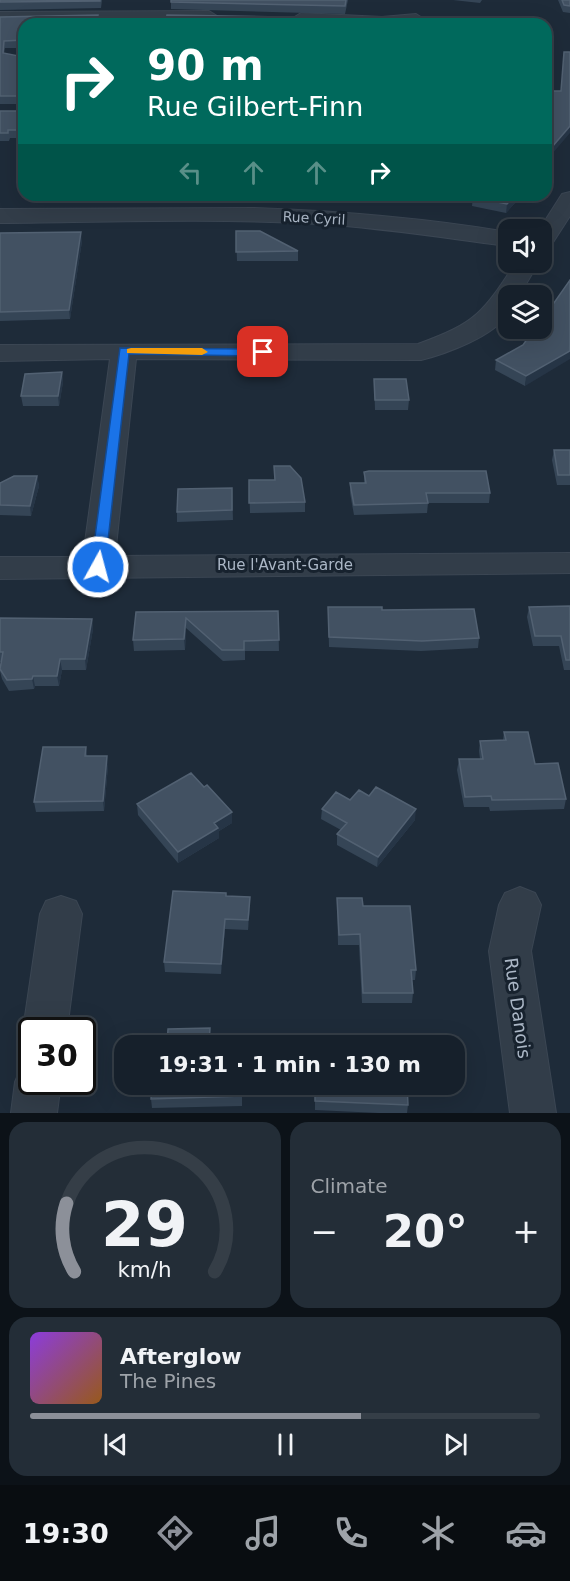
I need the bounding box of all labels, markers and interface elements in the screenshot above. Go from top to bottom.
text: 90 m [147,41,264,90]
icon: right [48,42,126,120]
text: Rue Gilbert-Finn [147,91,363,122]
icon: left [174,156,207,189]
icon: ahead [237,156,270,189]
icon: ahead [300,156,333,189]
icon: right [363,156,396,189]
street label: Rue Cyril [282,208,346,228]
map controls [498,219,552,339]
button: sound [498,219,552,273]
button: layers [498,285,552,339]
pin [237,326,288,377]
icon: arrive [246,335,279,368]
position arrow [66,535,130,599]
street label: Rue l'Avant-Garde [217,556,353,574]
street label: Rue Danois [501,956,535,1060]
speed limit sign: 30 [18,1017,96,1095]
text: 19:31 · 1 min · 130 m [158,1052,421,1077]
text: Climate [311,1174,387,1198]
text: 29 [101,1188,188,1261]
text: 20° [383,1205,468,1258]
text: − [311,1212,338,1251]
text: + [512,1212,540,1251]
text: km/h [118,1257,172,1282]
text: Afterglow [120,1344,242,1369]
text: The Pines [120,1369,216,1393]
icon: previous [99,1428,132,1461]
icon: pause [269,1428,302,1461]
icon: next [439,1428,472,1461]
icon: directions [154,1512,196,1554]
icon: music [242,1512,284,1554]
icon: phone [330,1512,372,1554]
icon: climate [417,1512,459,1554]
icon: car [505,1512,547,1554]
text: 19:30 [23,1518,109,1549]

